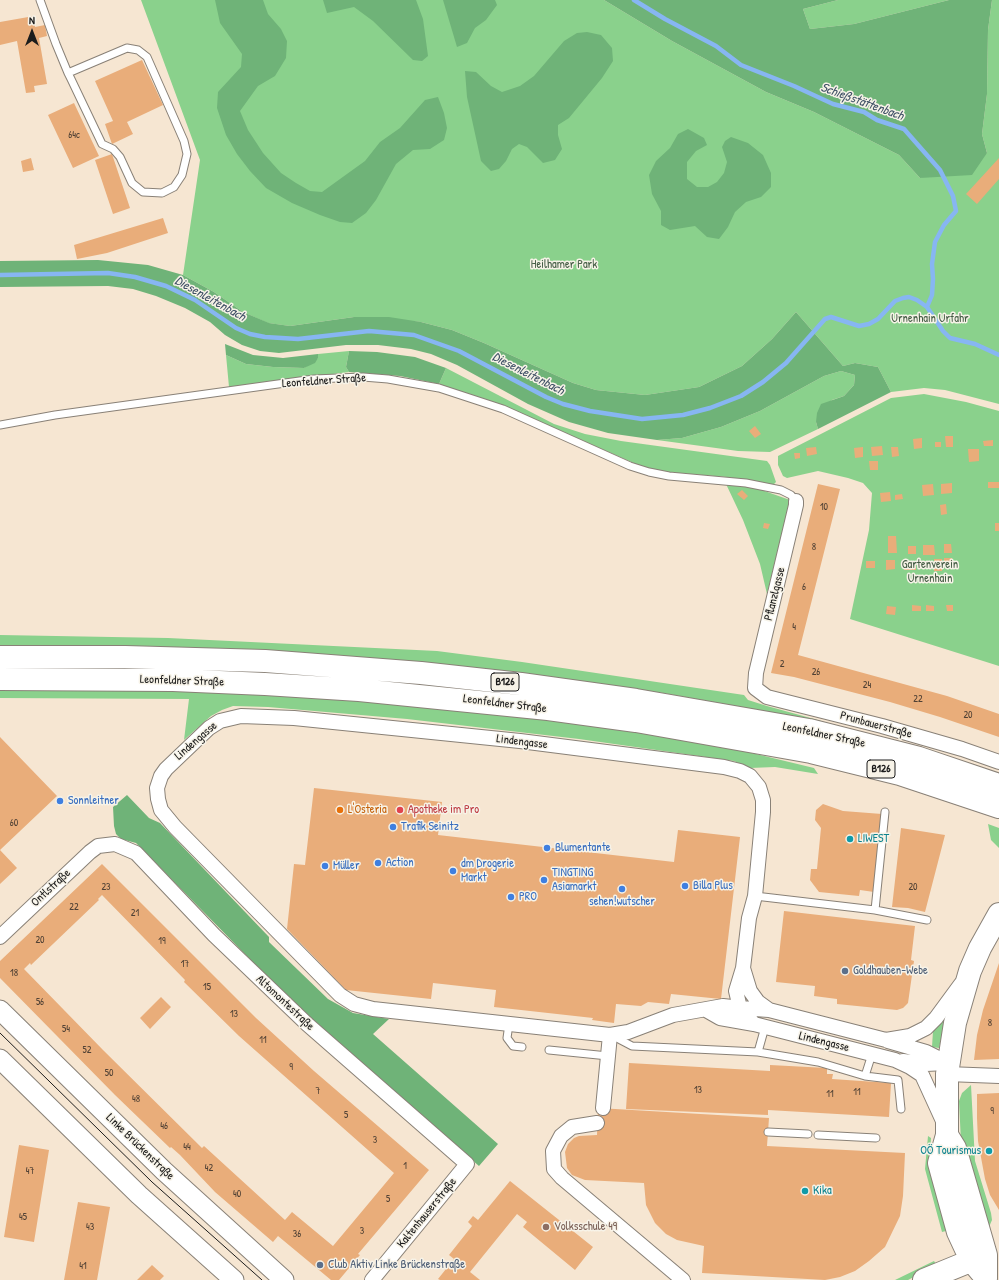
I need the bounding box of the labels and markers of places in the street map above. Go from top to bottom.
place label: Sonnleitner [68,794,119,808]
marker: Sonnleitner [55,796,65,806]
place label: L'Osteria [348,803,387,817]
place label: Apotheke im Pro [408,803,479,817]
marker: L'Osteria [335,805,345,815]
marker: Apotheke im Pro [395,805,405,815]
place label: Trafik Seinitz [401,820,459,834]
marker: Trafik Seinitz [388,822,398,832]
place label: LIWEST [858,832,889,846]
marker: LIWEST [845,834,855,844]
place label: Blumentante [555,841,611,855]
marker: Blumentante [542,843,552,853]
place label: Action [386,856,414,870]
place label: dm Drogerie Markt [461,857,514,885]
marker: Action [373,858,383,868]
place label: Müller [333,859,360,873]
marker: Müller [320,861,330,871]
marker: dm Drogerie Markt [448,866,458,876]
place label: TINGTING Asiamarkt [552,866,596,894]
marker: TINGTING Asiamarkt [539,875,549,885]
place label: Billa Plus [693,879,733,893]
marker: Billa Plus [680,881,690,891]
marker: sehen!wutscher [617,884,627,894]
place label: PRO [519,890,537,904]
marker: PRO [506,892,516,902]
place label: sehen!wutscher [589,895,655,909]
place label: Goldhauben-Webe [853,964,928,978]
marker: Goldhauben-Webe [840,966,850,976]
place label: OÖ Tourismus [920,1144,981,1158]
marker: OÖ Tourismus [984,1146,994,1156]
place label: Kika [813,1184,832,1198]
marker: Kika [800,1186,810,1196]
place label: Volksschule 49 [554,1220,617,1234]
marker: Volksschule 49 [541,1222,551,1232]
place label: Club Aktiv Linke Brückenstraße [328,1258,465,1272]
marker: Club Aktiv Linke Brückenstraße [315,1260,325,1270]

